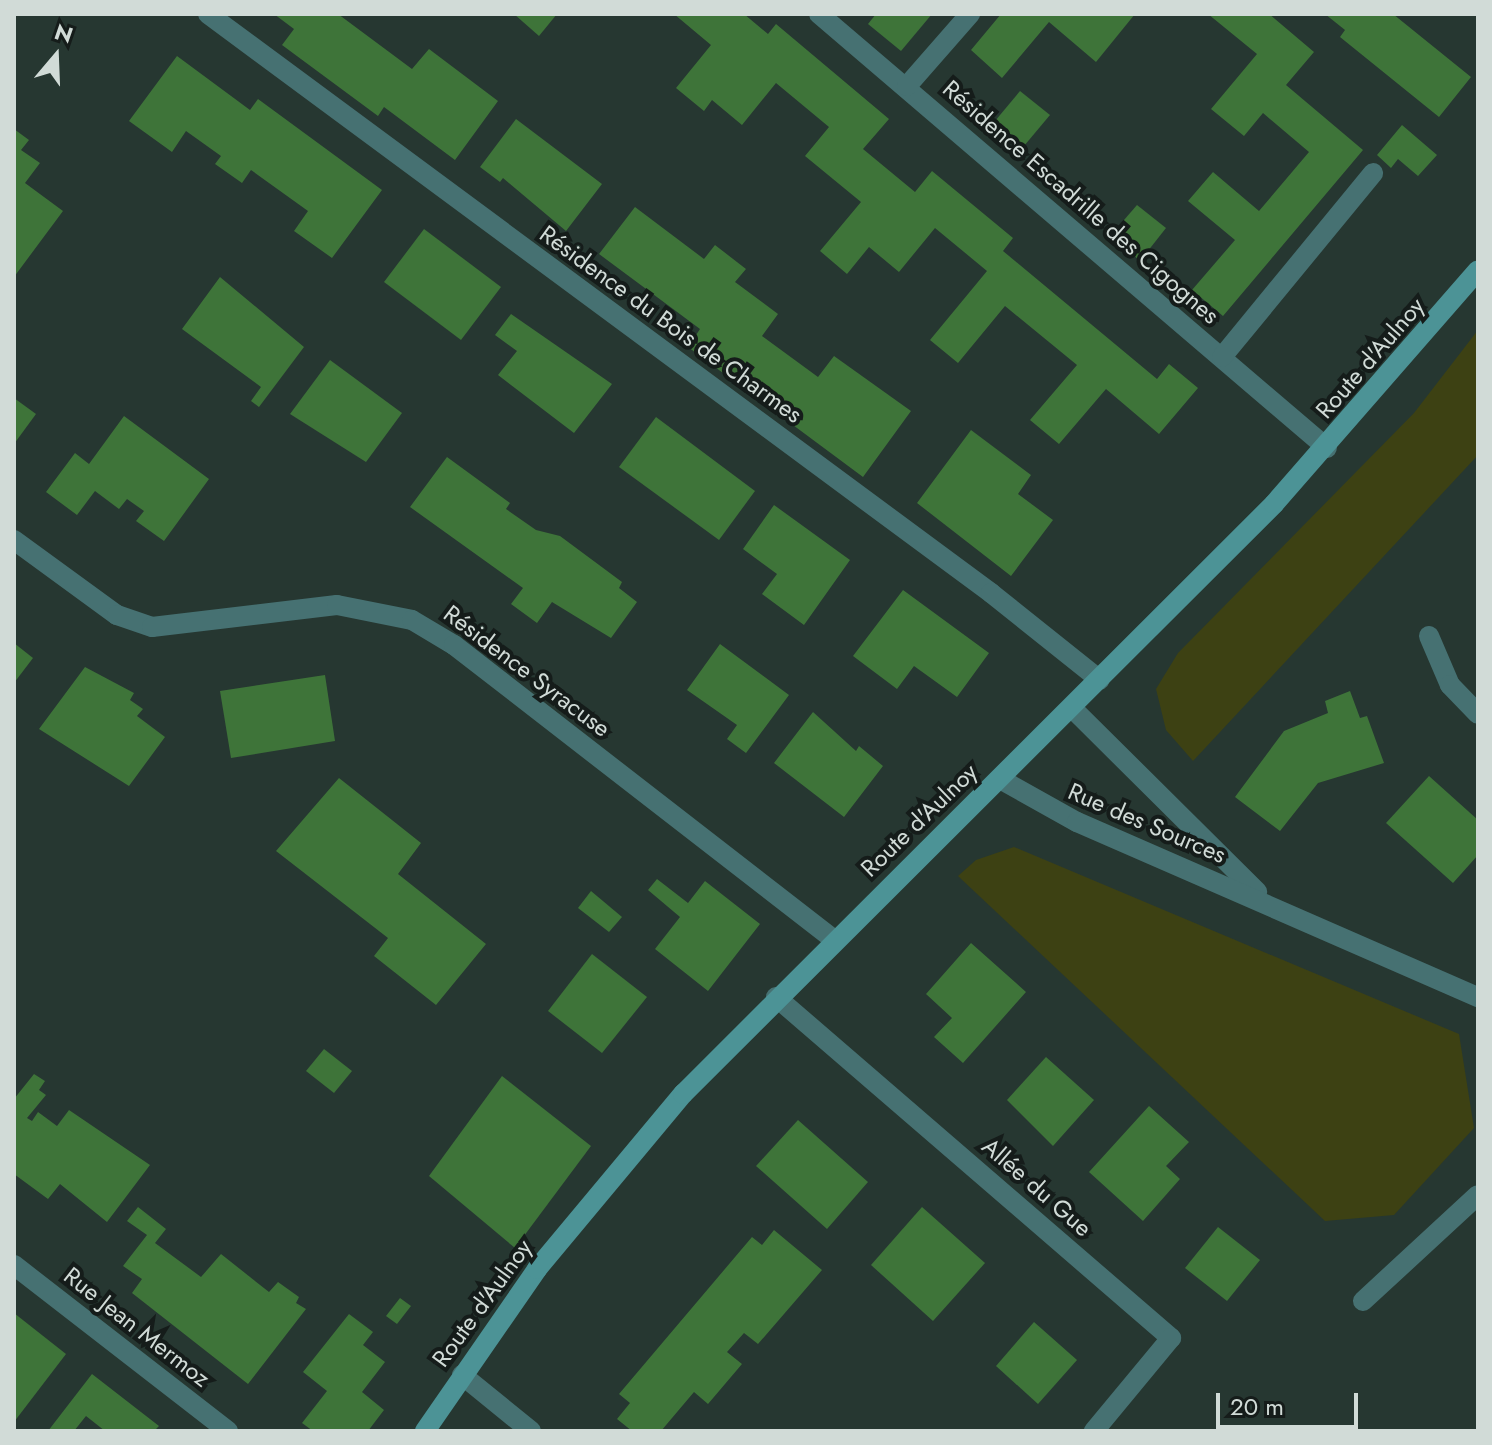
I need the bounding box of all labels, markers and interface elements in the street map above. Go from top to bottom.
text: N [50,15,77,51]
north arrow [16,16,96,96]
street label: Résidence Escadrille des Cigognes [937,74,1225,330]
street label: Résidence du Bois de Charmes [534,219,808,429]
street label: Route d'Aulnoy [1310,292,1430,424]
street label: Résidence Syracuse [438,599,616,743]
street label: Route d'Aulnoy [855,757,983,883]
street label: Rue des Sources [1064,777,1230,869]
street label: Allée du Gue [976,1132,1098,1242]
street label: Route d'Aulnoy [426,1234,538,1372]
street label: Rue Jean Mermoz [58,1261,216,1393]
scale bar [1220,1377,1362,1427]
text: 20 m [1230,1389,1284,1424]

